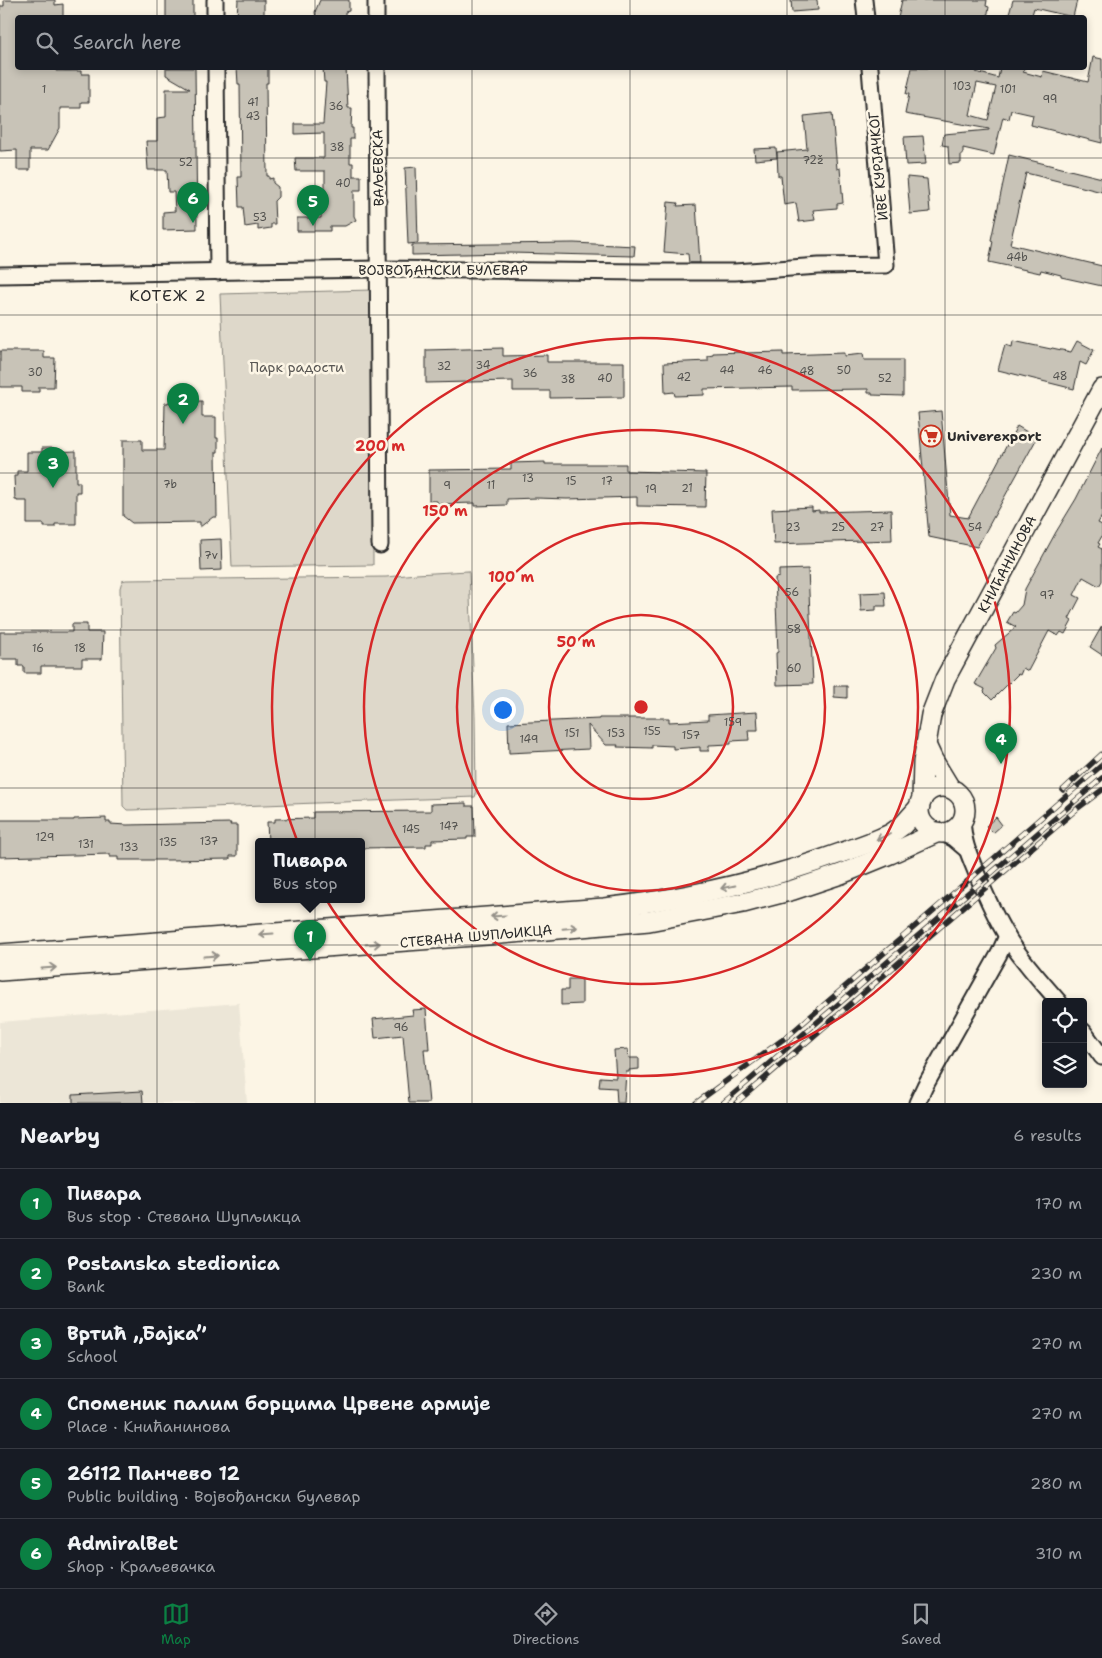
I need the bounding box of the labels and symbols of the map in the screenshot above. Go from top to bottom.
house number: 103 [952,79,972,94]
house number: 1 [42,82,46,97]
house number: 101 [1000,82,1016,97]
house number: 99 [1043,92,1057,107]
house number: 41 [247,95,259,110]
house number: 36 [328,99,344,114]
house number: 43 [246,109,260,124]
street label: ИВЕ КУРЈАЧКОГ [864,110,892,221]
street label: ВАЉЕВСКА [368,129,388,207]
house number: 38 [329,140,345,155]
house number: 72ž [802,153,824,168]
house number: 52 [179,155,193,170]
house number: 40 [335,176,351,191]
pin: 6 [177,182,209,223]
pin: 5 [297,185,329,226]
house number: 53 [253,210,267,225]
house number: 44b [1006,250,1028,265]
street label: ВОЈВОЂАНСКИ БУЛЕВАР [358,261,528,279]
district label: КОТЕЖ 2 [129,285,207,306]
park label: Парк радости [250,358,344,376]
house number: 34 [476,358,491,373]
house number: 32 [437,359,451,374]
house number: 44 [719,363,735,378]
house number: 46 [757,363,773,378]
house number: 50 [837,363,851,378]
house number: 48 [799,364,815,379]
house number: 30 [27,365,43,380]
house number: 36 [522,366,538,381]
house number: 48 [1052,369,1068,384]
house number: 42 [677,370,691,385]
house number: 40 [597,371,613,386]
house number: 52 [878,371,892,386]
house number: 38 [560,372,576,387]
pin: 2 [167,383,199,424]
supermarket icon: Univerexport [919,424,943,448]
place label: Univerexport [947,427,1042,445]
text: 200 m [355,436,405,456]
pin: 3 [37,447,69,488]
house number: 13 [522,471,534,486]
house number: 15 [565,474,577,489]
house number: 17 [601,474,613,489]
house number: 7b [163,477,177,492]
house number: 9 [443,478,451,493]
house number: 11 [487,478,495,493]
house number: 21 [681,481,693,496]
house number: 19 [645,482,657,497]
text: 150 m [422,501,468,521]
street label: КНИЋАНИНОВА [974,512,1040,616]
house number: 23 [786,520,800,535]
house number: 25 [831,520,845,535]
house number: 27 [870,520,885,535]
house number: 54 [968,520,982,535]
house number: 7v [204,548,218,563]
text: 100 m [488,567,534,587]
house number: 56 [785,585,799,600]
house number: 97 [1040,588,1055,603]
house number: 58 [787,622,801,637]
text: 50 m [557,632,596,652]
house number: 16 [32,641,44,656]
house number: 18 [74,641,86,656]
house number: 60 [786,661,802,676]
your location [490,697,516,723]
centre of rings [632,698,650,716]
house number: 159 [724,715,742,730]
pin: 4 [985,723,1017,764]
house number: 155 [643,724,661,739]
house number: 151 [564,726,580,741]
house number: 153 [607,726,625,741]
house number: 157 [682,728,700,743]
house number: 149 [519,732,539,747]
house number: 147 [440,819,459,834]
house number: 145 [402,822,420,837]
house number: 129 [36,830,54,845]
one-way arrow [876,833,891,842]
house number: 137 [200,834,219,849]
house number: 135 [159,835,177,850]
house number: 131 [78,837,94,852]
house number: 133 [120,840,138,855]
one-way arrow [721,883,737,892]
one-way arrow [490,911,506,920]
pin: 1 [294,920,326,961]
street label: СТЕВАНА ШУПЉИКЦА [399,920,553,952]
one-way arrow [561,924,577,933]
one-way arrow [258,929,274,938]
one-way arrow [364,939,380,949]
one-way arrow [202,951,218,960]
one-way arrow [40,963,56,972]
house number: 96 [393,1020,409,1035]

